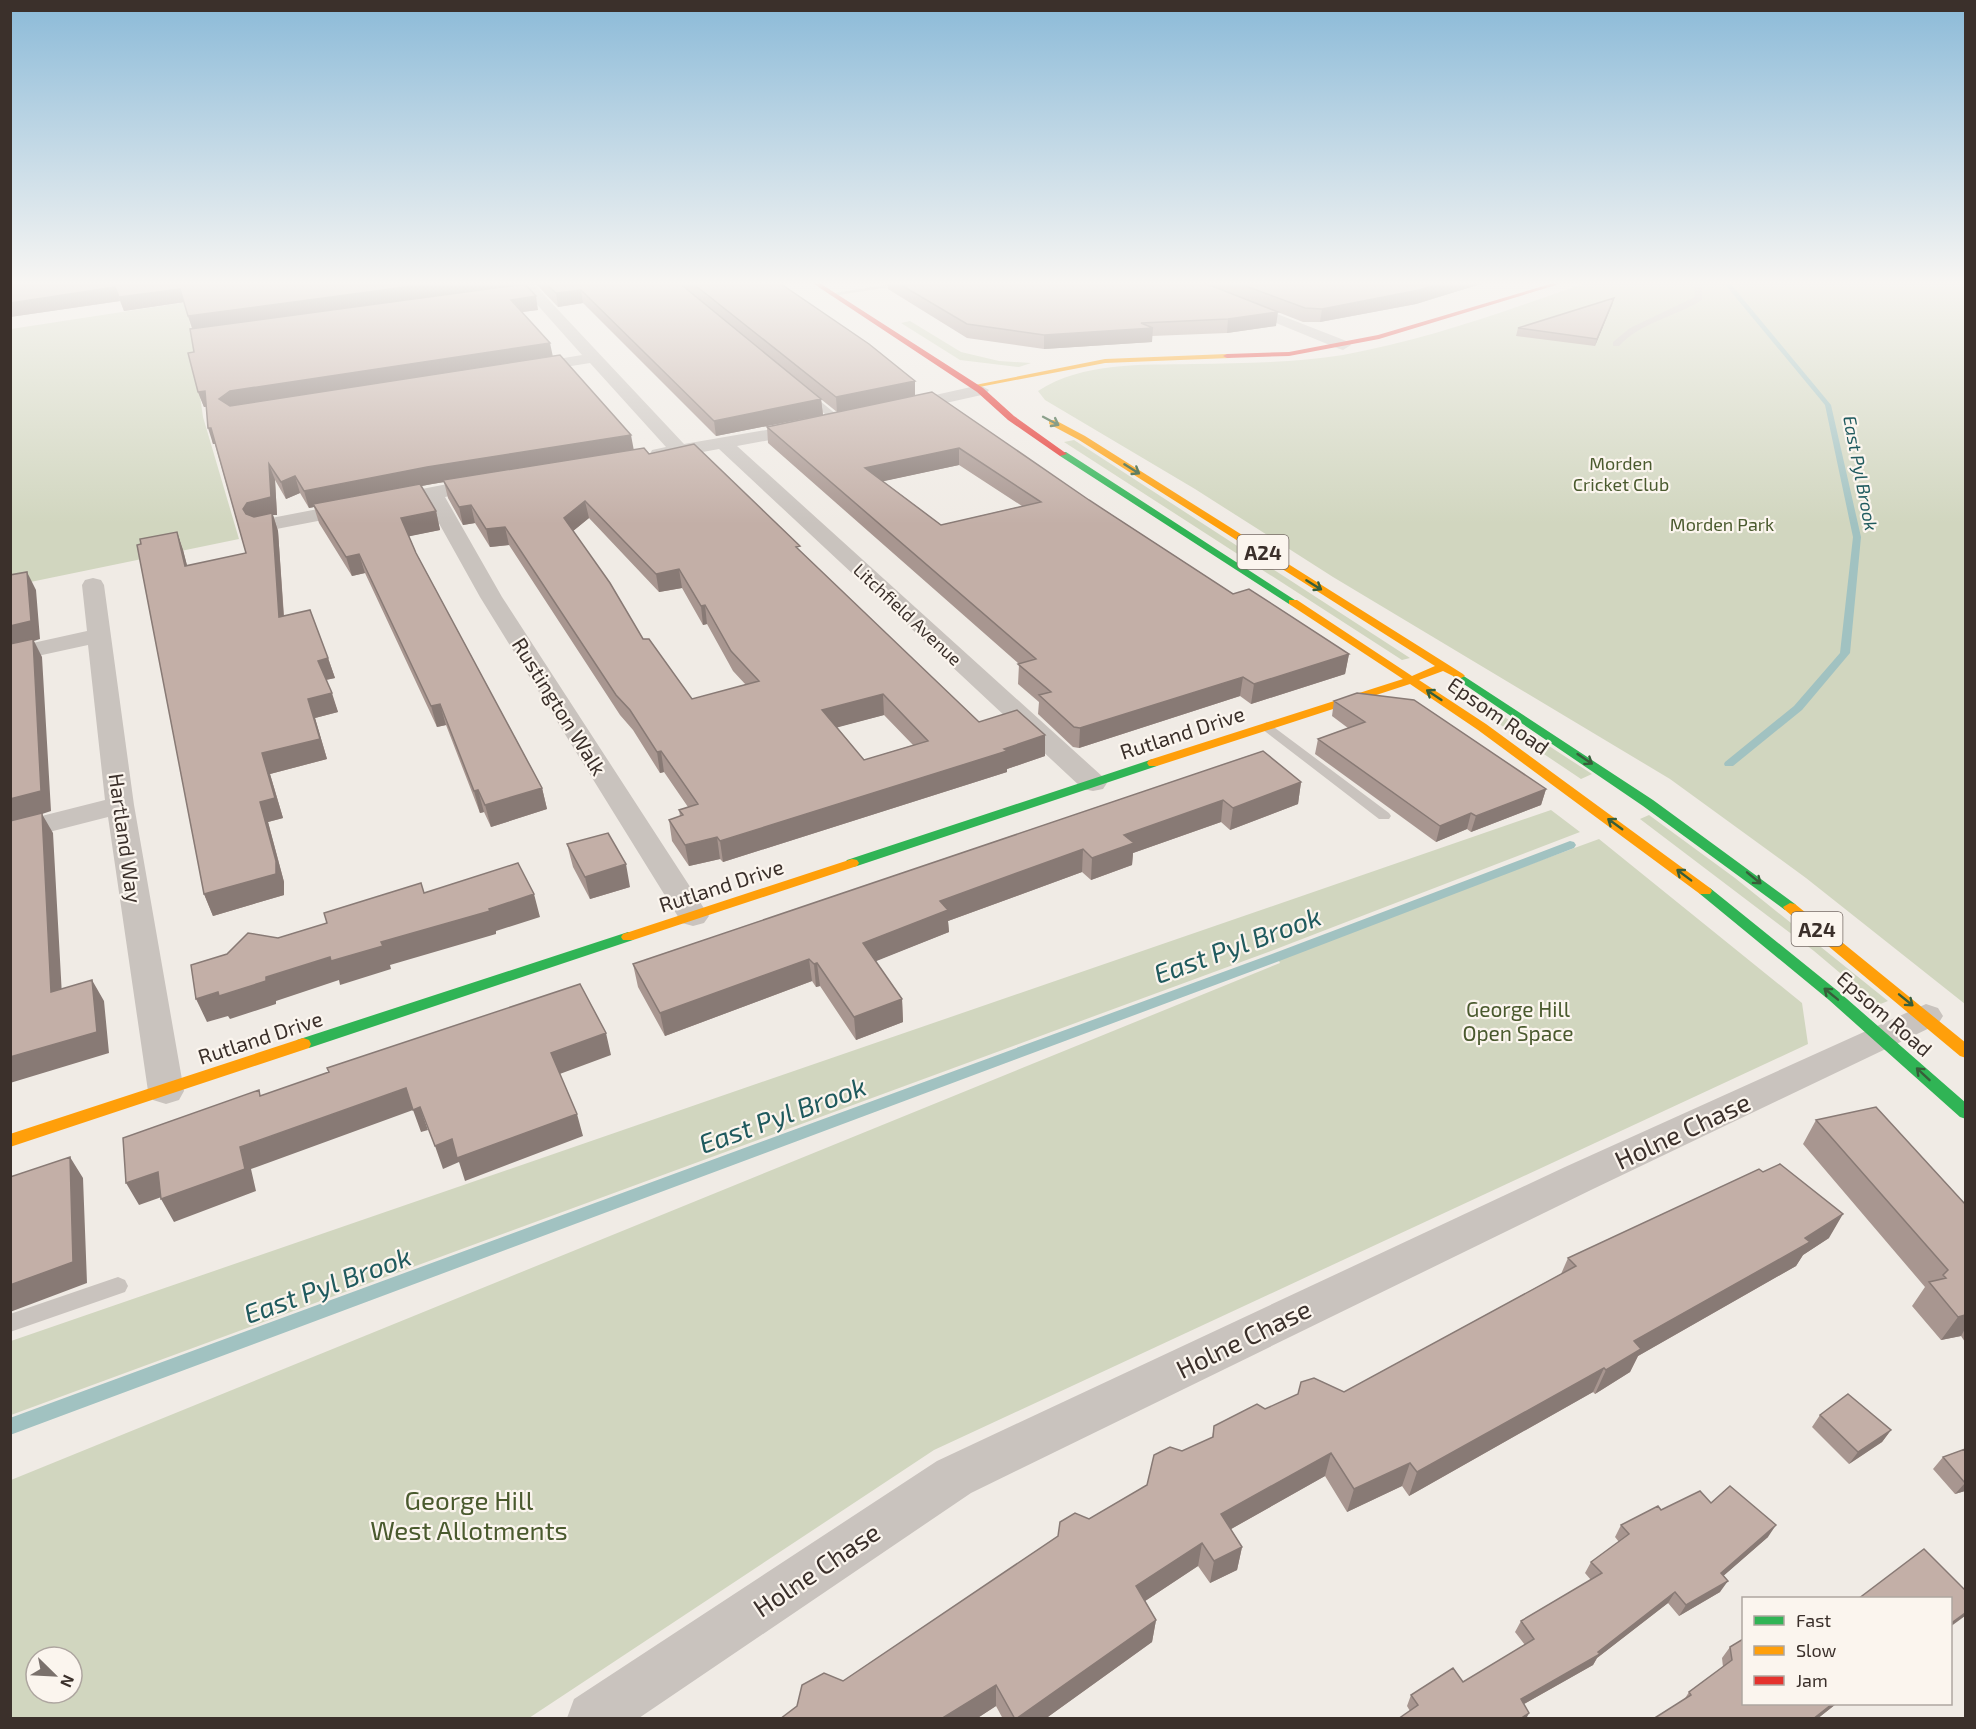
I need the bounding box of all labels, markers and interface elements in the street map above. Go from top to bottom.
water label: East Pyl Brook [1839,413,1883,533]
one-way arrow [1042,415,1059,427]
park label: Morden Cricket Club [1573,452,1669,495]
one-way arrow [1123,464,1140,476]
park label: Morden Park [1670,513,1774,535]
road number: A24 [1238,535,1288,569]
street label: Litchfield Avenue [849,558,967,670]
one-way arrow [1306,578,1323,591]
street label: Rustington Walk [508,633,612,780]
street label: Epsom Road [1444,671,1554,759]
one-way arrow [1426,689,1443,701]
street label: Rutland Drive [1117,700,1247,764]
one-way arrow [1576,753,1592,765]
street label: Hartland Way [105,772,147,904]
one-way arrow [1607,818,1623,830]
street label: Rutland Drive [656,853,786,917]
one-way arrow [1677,869,1693,882]
one-way arrow [1745,872,1761,885]
water label: East Pyl Brook [1149,899,1325,990]
road number: A24 [1792,912,1842,946]
street label: Epsom Road [1832,965,1938,1061]
one-way arrow [1823,987,1839,1000]
one-way arrow [1898,994,1914,1007]
park label: George Hill Open Space [1462,996,1574,1045]
street label: Rutland Drive [195,1005,325,1069]
one-way arrow [1916,1067,1931,1081]
water label: East Pyl Brook [694,1069,870,1160]
street label: Holne Chase [1609,1085,1755,1175]
water label: East Pyl Brook [239,1239,415,1330]
street label: Holne Chase [1171,1292,1315,1384]
park label: George Hill West Allotments [370,1484,568,1545]
street label: Holne Chase [747,1515,885,1623]
legend [1742,1597,1952,1705]
text: Fast [1796,1609,1831,1631]
text: Slow [1796,1639,1837,1661]
north arrow [24,1645,84,1705]
text: Jam [1796,1669,1828,1691]
text: N [57,1672,79,1690]

